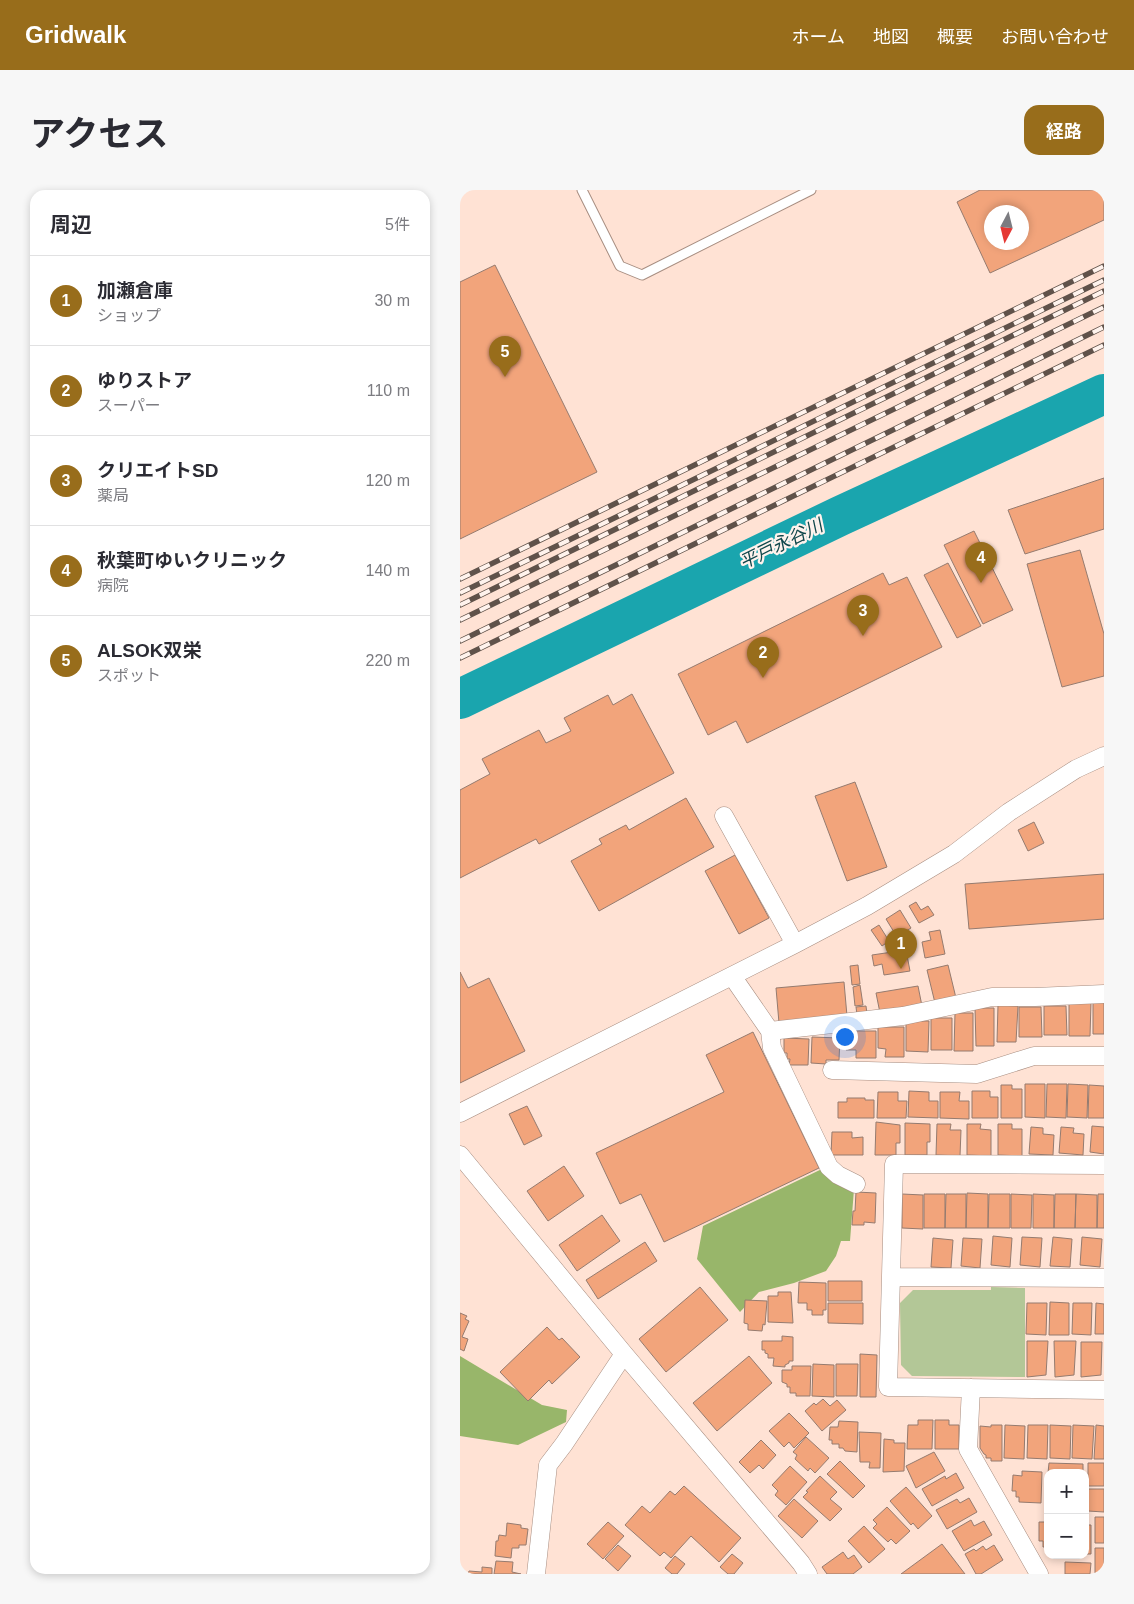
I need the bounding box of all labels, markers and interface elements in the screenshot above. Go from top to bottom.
text: Gridwalk [25,21,126,48]
text: ホーム [792,27,845,47]
text: 地図 [873,27,909,47]
text: 概要 [937,27,973,47]
text: お問い合わせ [1001,27,1109,47]
button: 経路 [1024,105,1104,155]
text: アクセス [30,114,168,153]
north arrow [984,205,1029,250]
text: 周辺 [50,213,92,236]
text: 5件 [385,216,410,233]
text: 加瀬倉庫 [97,280,173,301]
text: 1 [62,292,70,309]
text: 30 m [374,292,410,309]
text: ショップ [97,307,161,324]
pin: 5 [489,336,521,377]
text: ゆりストア [97,370,192,391]
text: 2 [62,382,70,399]
text: 110 m [367,382,410,399]
text: スーパー [97,397,161,414]
text: クリエイトSD [97,460,218,481]
text: 3 [62,472,70,489]
text: 120 m [366,472,410,489]
text: 薬局 [97,487,129,504]
water label: 平戸永谷川 [736,514,828,573]
pin: 4 [965,542,997,583]
text: 秋葉町ゆいクリニック [97,550,287,571]
text: 4 [62,562,70,579]
text: 140 m [366,562,410,579]
text: 病院 [97,577,129,594]
pin: 3 [847,595,879,636]
pin: 2 [747,637,779,678]
text: ALSOK双栄 [97,640,202,661]
text: 5 [62,652,70,669]
text: 220 m [366,652,410,669]
text: スポット [97,667,161,684]
pin: 1 [885,928,917,969]
your location [832,1024,858,1050]
map controls [1044,1469,1089,1559]
button: + [1044,1469,1089,1514]
button: − [1044,1514,1089,1559]

